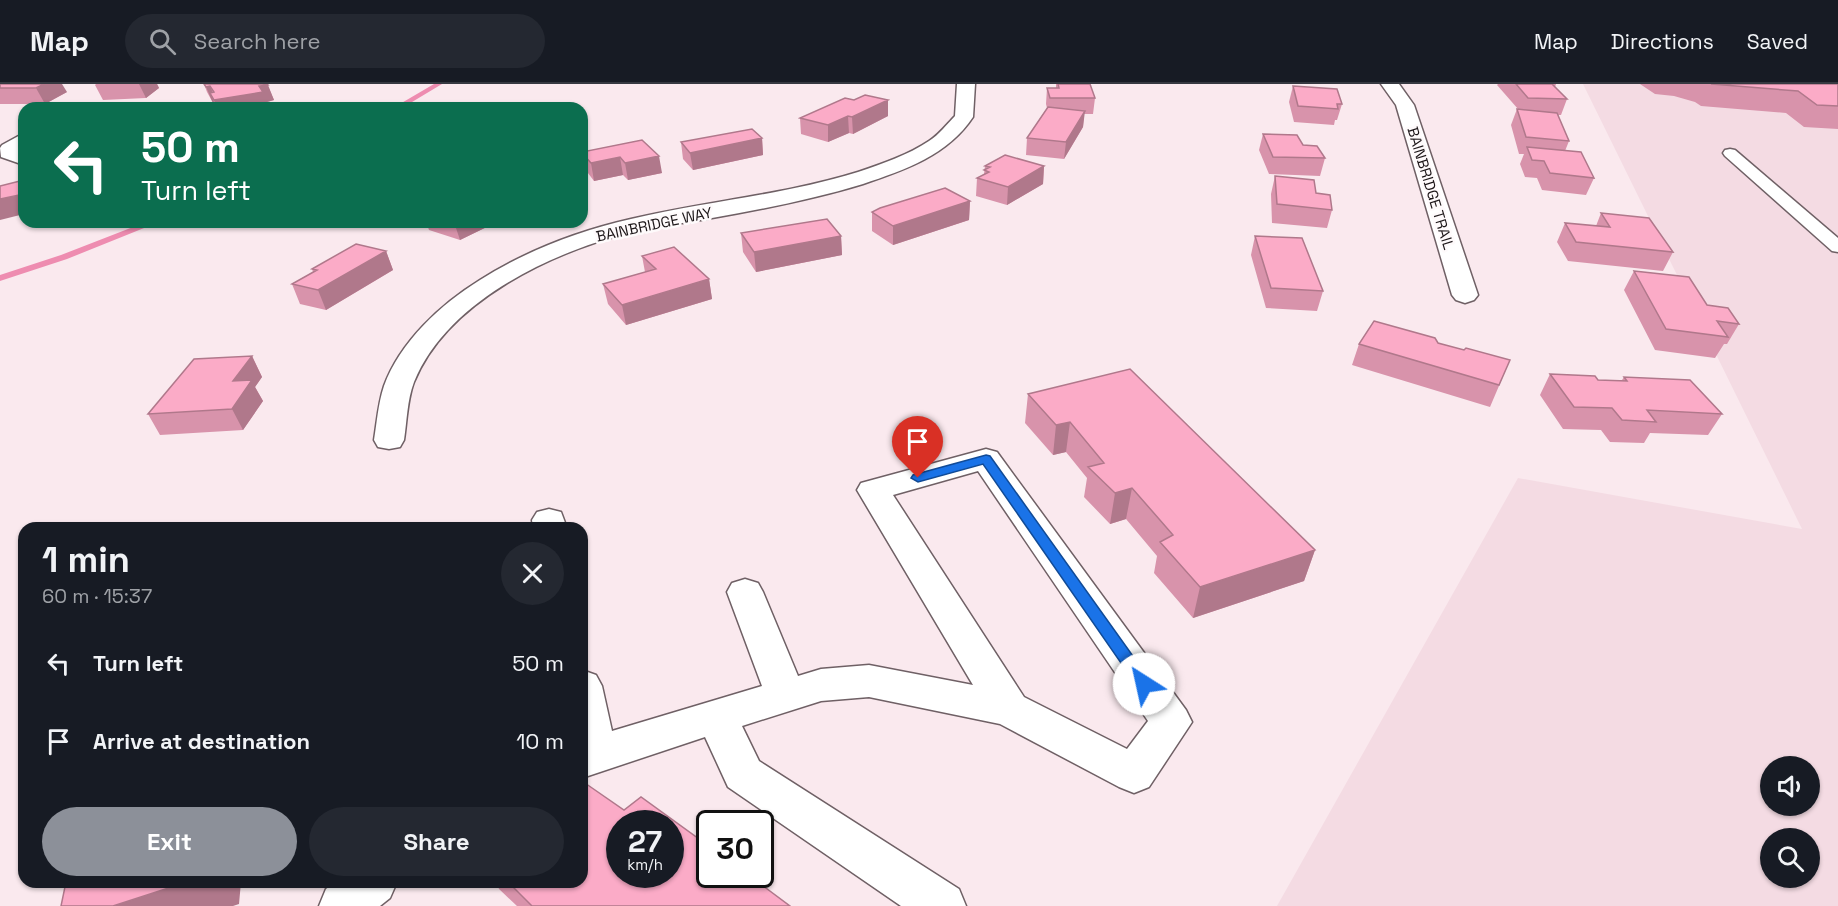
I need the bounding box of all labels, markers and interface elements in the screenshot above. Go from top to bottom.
search box [125,14,545,68]
text: Map [30,23,89,59]
icon: search [146,25,179,58]
text: Search here [194,27,321,55]
text: Map [1534,28,1578,55]
text: Directions [1611,28,1714,55]
text: Saved [1747,28,1808,55]
text: 50 m [141,121,240,174]
street label: BAINBRIDGE TRAIL [1403,124,1459,252]
icon: left [42,126,120,204]
text: Turn left [141,173,251,208]
street label: BAINBRIDGE WAY [594,202,714,246]
pin [892,416,943,478]
icon: arrive [901,425,934,458]
text: 1 min [42,537,130,583]
button: close [501,542,564,605]
text: 60 m · 15:37 [42,583,152,609]
icon: left [42,647,75,680]
text: Turn left [93,649,183,677]
text: 50 m [512,649,564,677]
position arrow [1112,652,1176,716]
icon: arrive [42,725,75,758]
text: Arrive at destination [93,727,310,755]
text: 10 m [516,727,564,755]
map controls [1760,756,1820,888]
button: sound [1760,756,1820,816]
button: Exit [42,807,297,876]
button: Share [309,807,564,876]
speed limit sign: 30 [696,810,774,888]
text: 27 [628,822,662,861]
button: search [1760,828,1820,888]
text: km/h [627,855,663,874]

